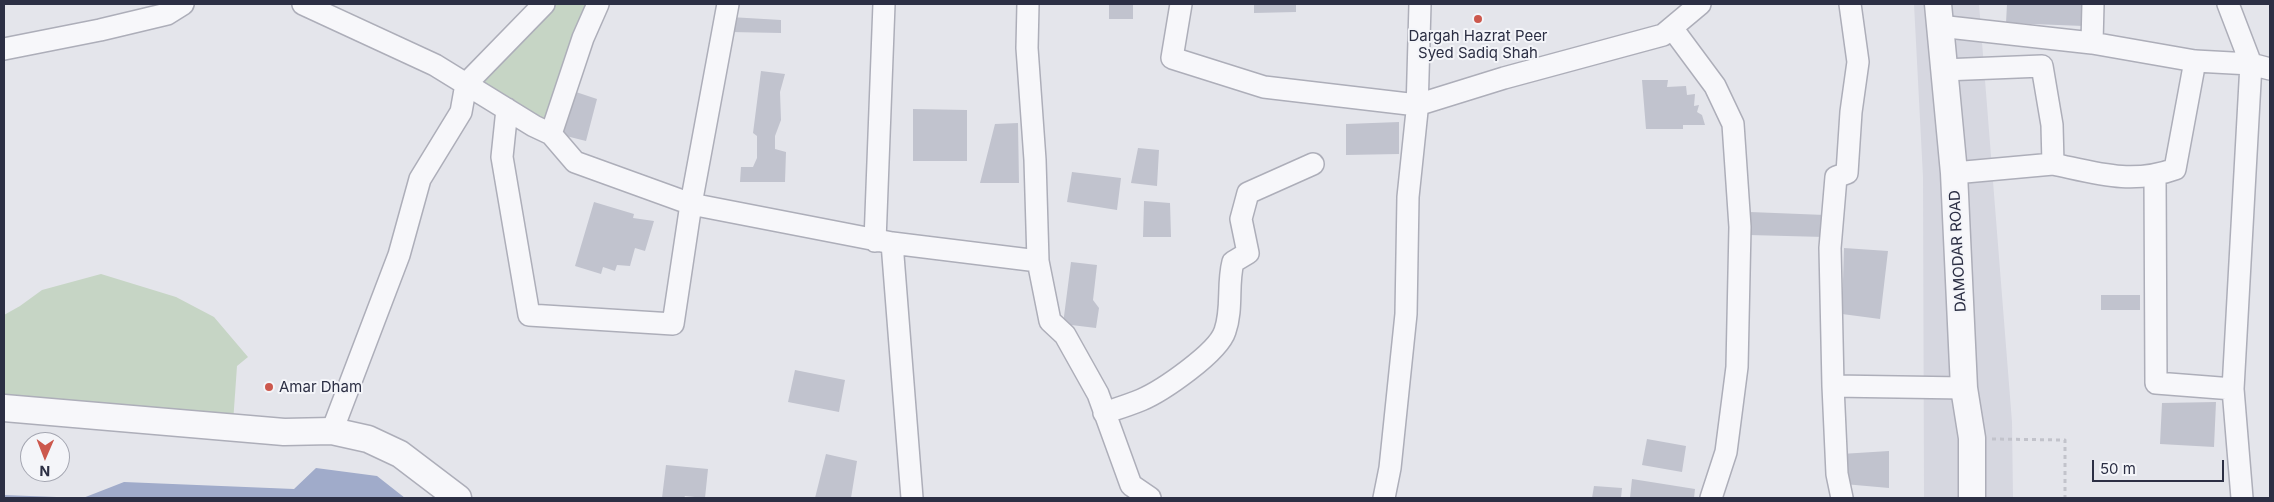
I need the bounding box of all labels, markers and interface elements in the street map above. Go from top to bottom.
marker: Dargah Hazrat Peer Syed Sadiq Shah [1472,13,1484,25]
place label: Dargah Hazrat Peer Syed Sadiq Shah [1408,27,1548,62]
street label: DAMODAR ROAD [1946,190,1970,312]
place label: Amar Dham [279,378,362,396]
marker: Amar Dham [263,381,275,393]
north arrow [20,432,70,482]
scale bar [2094,450,2226,482]
text: 50 m [2100,459,2136,478]
text: N [39,463,50,480]

